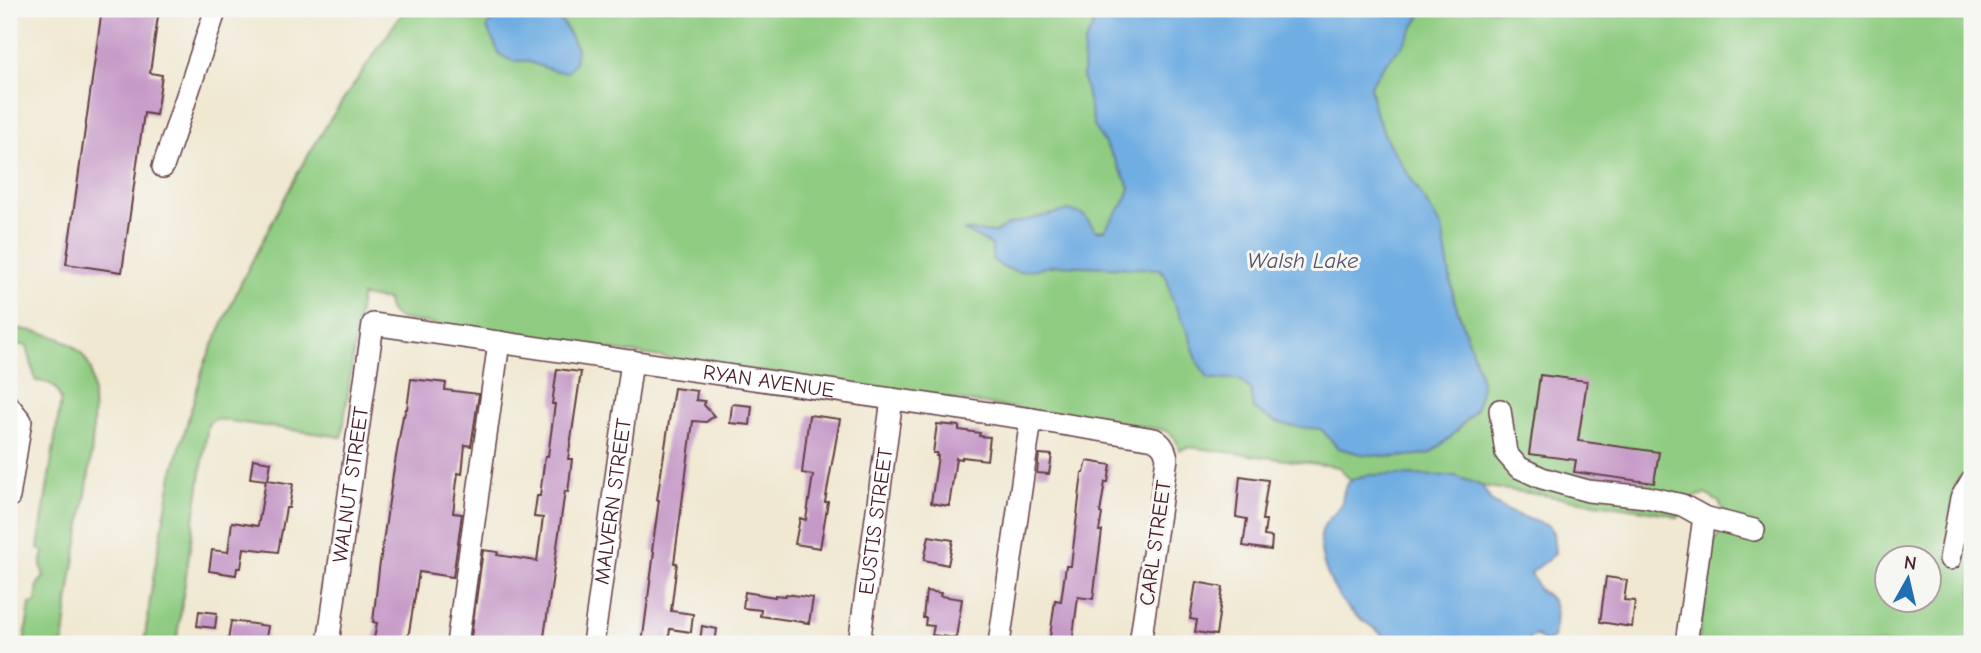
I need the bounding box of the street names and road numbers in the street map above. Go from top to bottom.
street label: RYAN AVENUE [702,360,836,402]
street label: WALNUT STREET [328,405,373,564]
street label: MALVERN STREET [589,417,636,586]
street label: EUSTIS STREET [854,446,897,596]
street label: CARL STREET [1134,479,1176,607]

